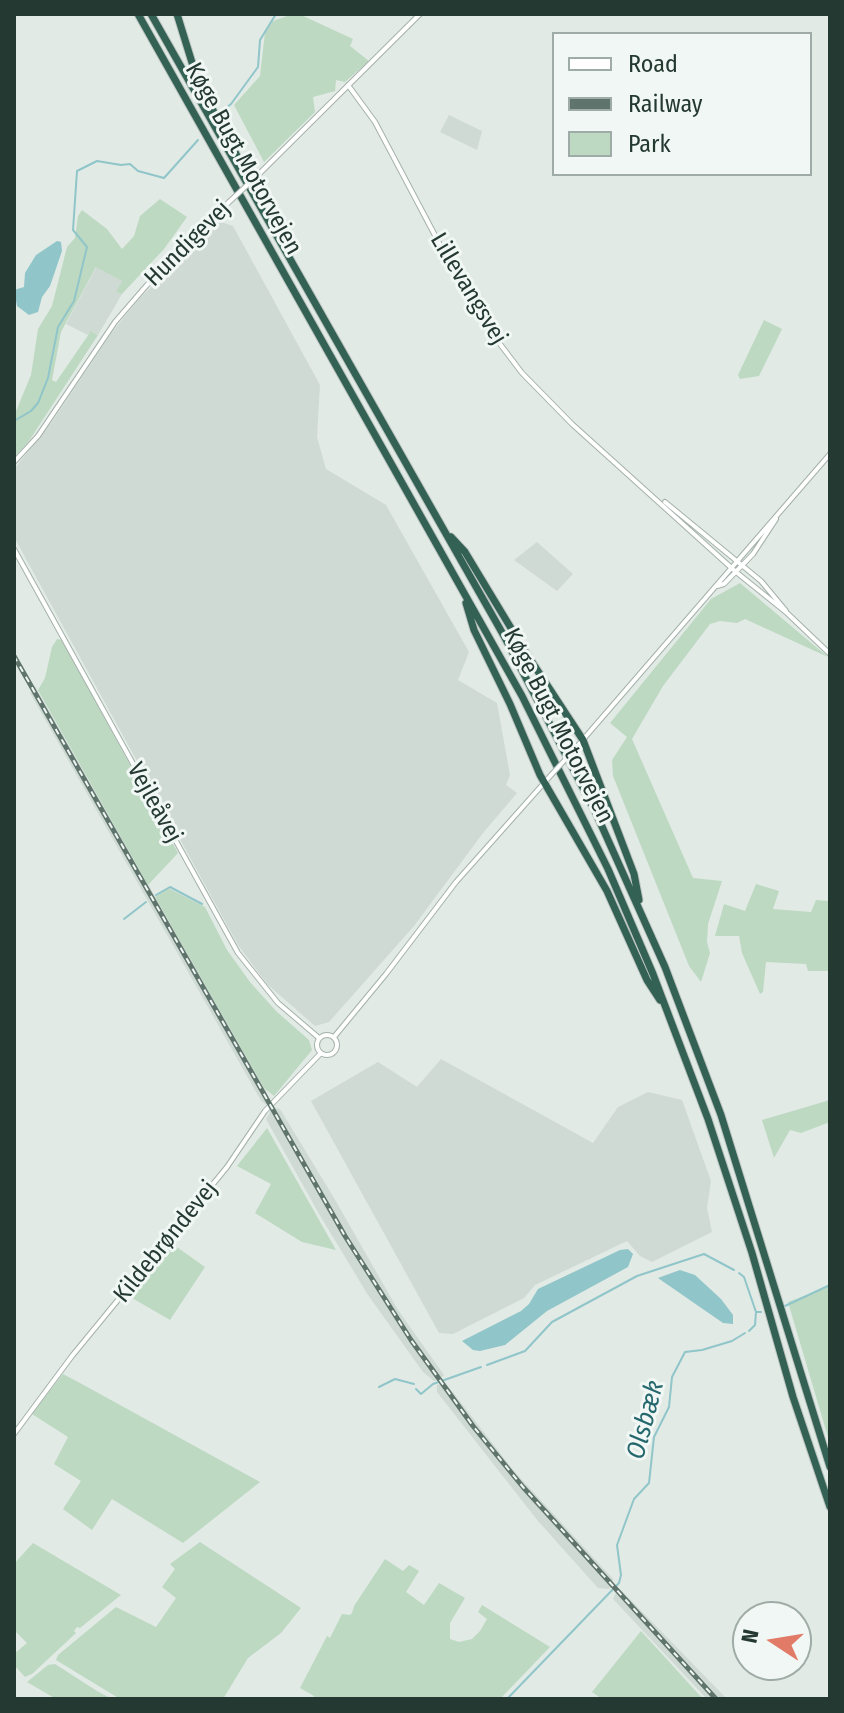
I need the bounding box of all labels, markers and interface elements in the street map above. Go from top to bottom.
legend [552,32,812,176]
text: Road [628,50,678,78]
street label: Køge Bugt Motorvejen [178,58,308,260]
text: Railway [628,90,703,118]
text: Park [628,130,671,158]
street label: Hundigevej [139,195,237,293]
street label: Lillevangsvej [423,228,513,350]
street label: Køge Bugt Motorvejen [496,624,620,828]
street label: Vejleåvej [120,758,188,848]
street label: Kildebrøndevej [108,1175,224,1309]
water label: Olsbæk [621,1377,671,1463]
north arrow [732,1601,812,1681]
text: N [735,1627,765,1646]

